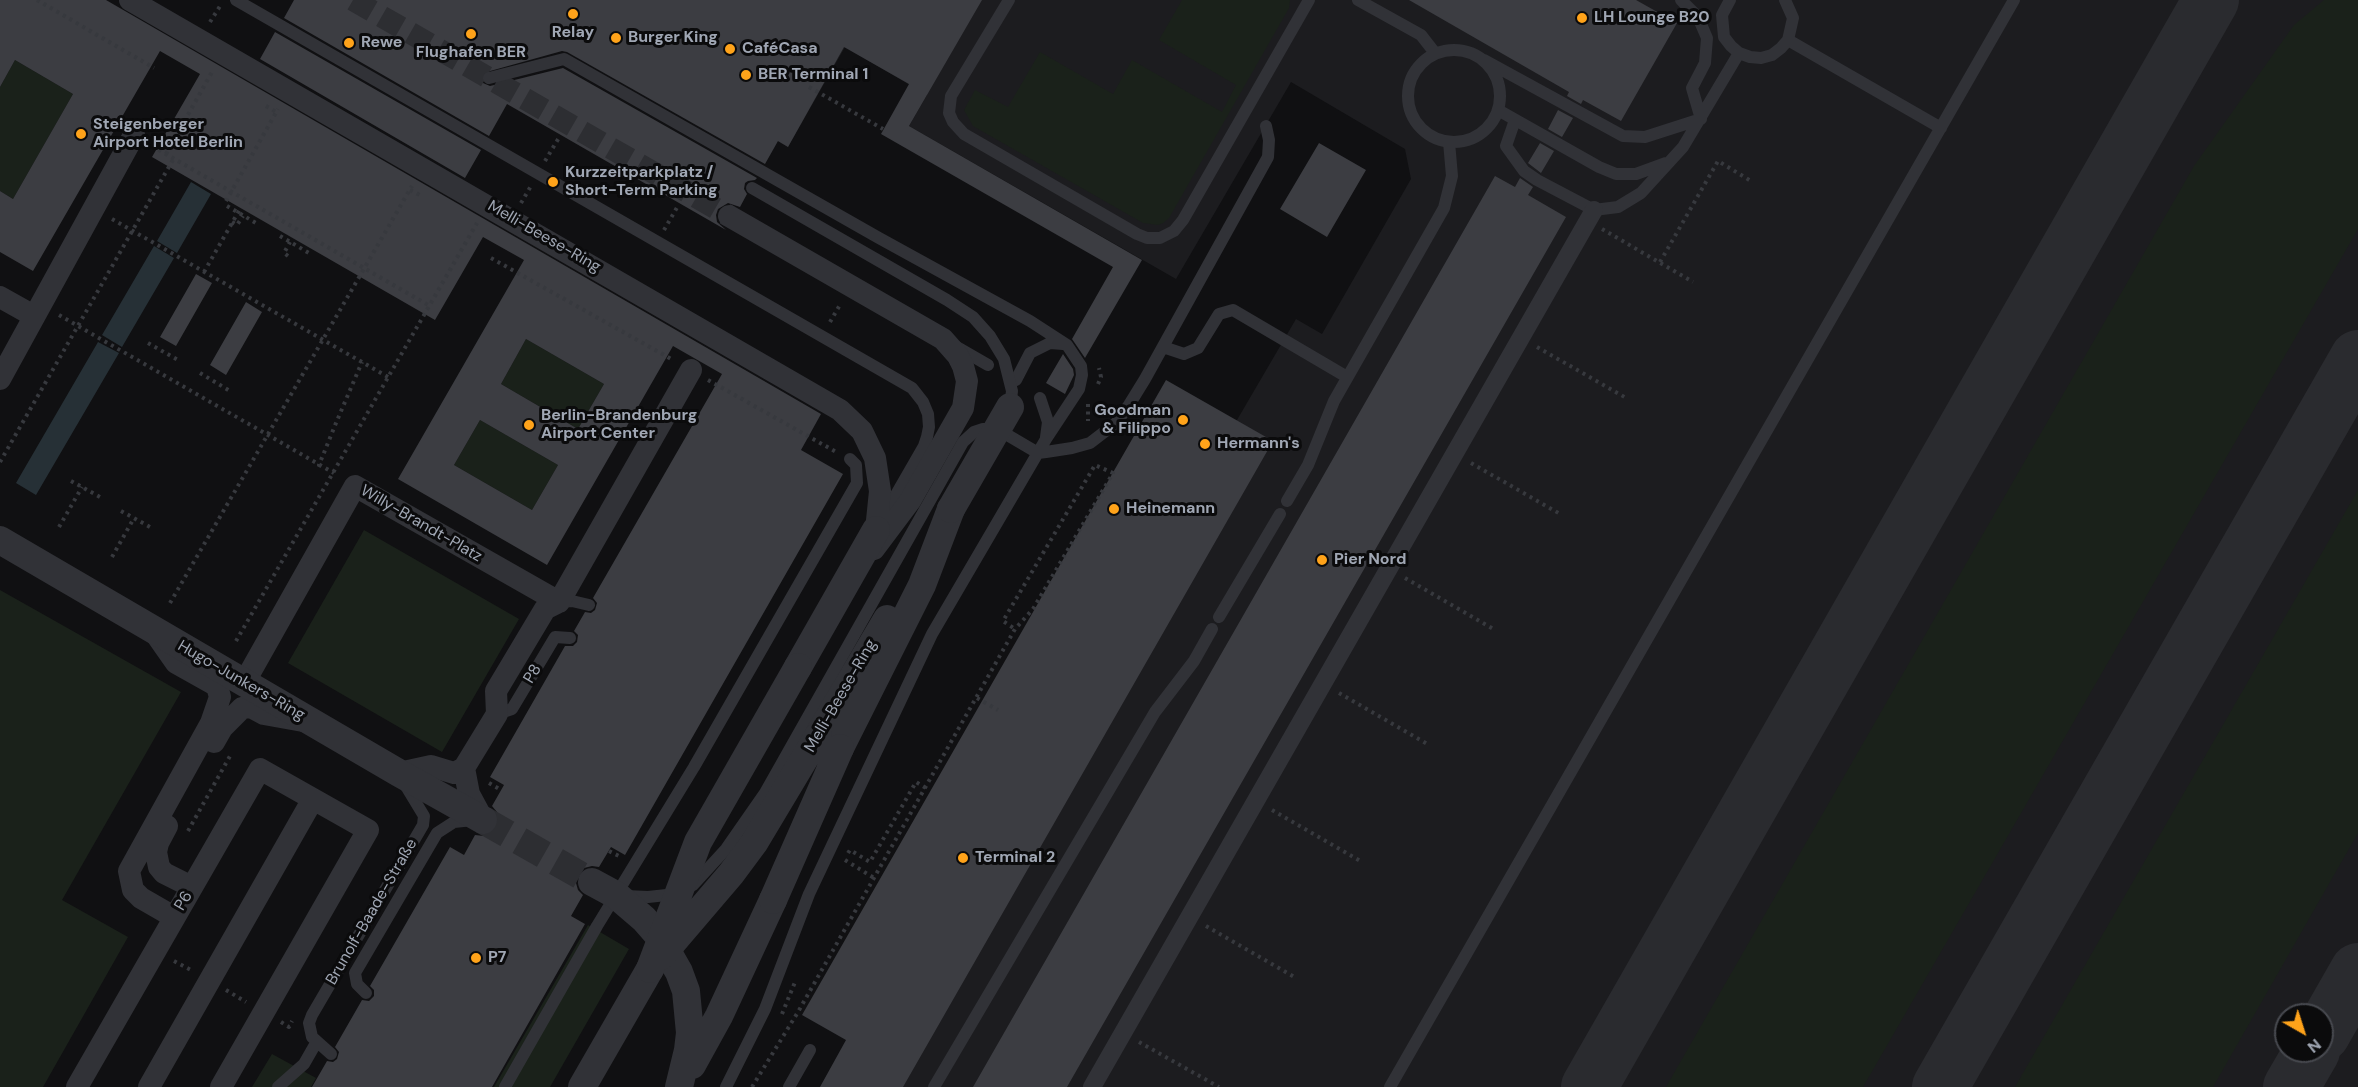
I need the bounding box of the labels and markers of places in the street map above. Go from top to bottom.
marker: Relay [566,7,580,21]
place label: LH Lounge B20 [1594,8,1709,28]
marker: LH Lounge B20 [1575,11,1589,25]
place label: Relay [552,23,594,43]
marker: Flughafen BER [464,27,478,41]
place label: Burger King [628,28,718,48]
marker: Burger King [609,31,623,45]
place label: Rewe [361,33,402,53]
marker: Rewe [342,36,356,50]
place label: CaféCasa [742,39,818,59]
marker: CaféCasa [723,42,737,56]
place label: Flughafen BER [416,43,526,63]
place label: BER Terminal 1 [758,65,868,85]
marker: BER Terminal 1 [739,68,753,82]
place label: Steigenberger Airport Hotel Berlin [93,115,243,153]
marker: Steigenberger Airport Hotel Berlin [74,127,88,141]
place label: Kurzzeitparkplatz / Short-Term Parking [565,163,718,201]
marker: Kurzzeitparkplatz / Short-Term Parking [546,175,560,189]
place label: Goodman & Filippo [1094,401,1171,439]
place label: Berlin-Brandenburg Airport Center [541,406,697,444]
marker: Goodman & Filippo [1176,413,1190,427]
marker: Berlin-Brandenburg Airport Center [522,418,536,432]
place label: Hermann's [1217,434,1300,454]
marker: Hermann's [1198,437,1212,451]
place label: Heinemann [1126,499,1215,519]
marker: Heinemann [1107,502,1121,516]
place label: Pier Nord [1334,550,1406,570]
marker: Pier Nord [1315,553,1329,567]
place label: Terminal 2 [975,848,1055,868]
marker: Terminal 2 [956,851,970,865]
place label: P7 [488,948,506,968]
marker: P7 [469,951,483,965]

